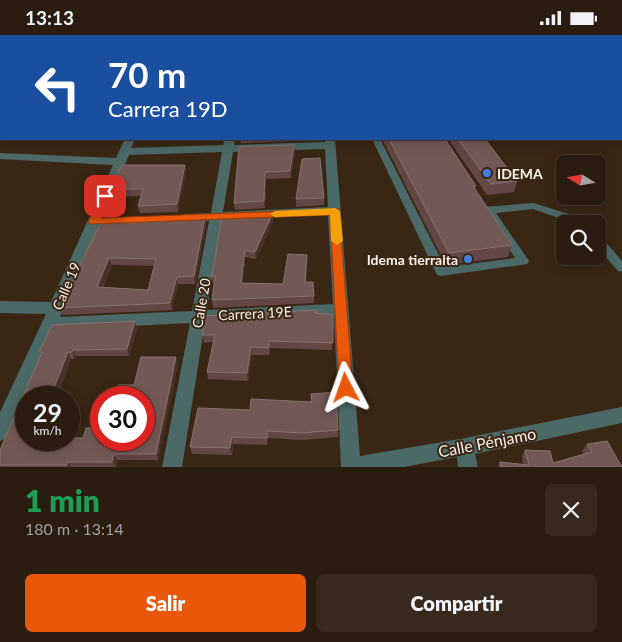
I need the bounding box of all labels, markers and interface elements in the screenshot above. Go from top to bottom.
text: 13:13 [25,6,74,29]
text: 70 m [108,53,186,95]
icon: left [25,55,90,120]
text: Carrera 19D [108,95,227,122]
north arrow [556,155,606,205]
map controls [556,155,606,265]
place label: IDEMA [497,165,543,182]
marker: IDEMA [481,167,493,179]
pin [84,175,126,217]
icon: arrive [91,182,119,210]
button: search [556,215,606,265]
place label: Idema tierralta [367,251,458,268]
marker: Idema tierralta [462,253,474,265]
street label: Calle 19 [48,260,84,312]
street label: Calle 20 [188,277,214,329]
street label: Carrera 19E [218,303,292,323]
position arrow [319,361,371,413]
speed limit sign: 30 [90,386,155,451]
text: 29 [33,397,62,427]
text: km/h [33,423,62,438]
street label: Calle Pénjamo [436,423,538,461]
text: 1 min [25,482,100,518]
button: close [545,484,597,536]
text: 180 m · 13:14 [25,519,124,538]
button: Salir [25,574,306,632]
button: Compartir [316,574,597,632]

